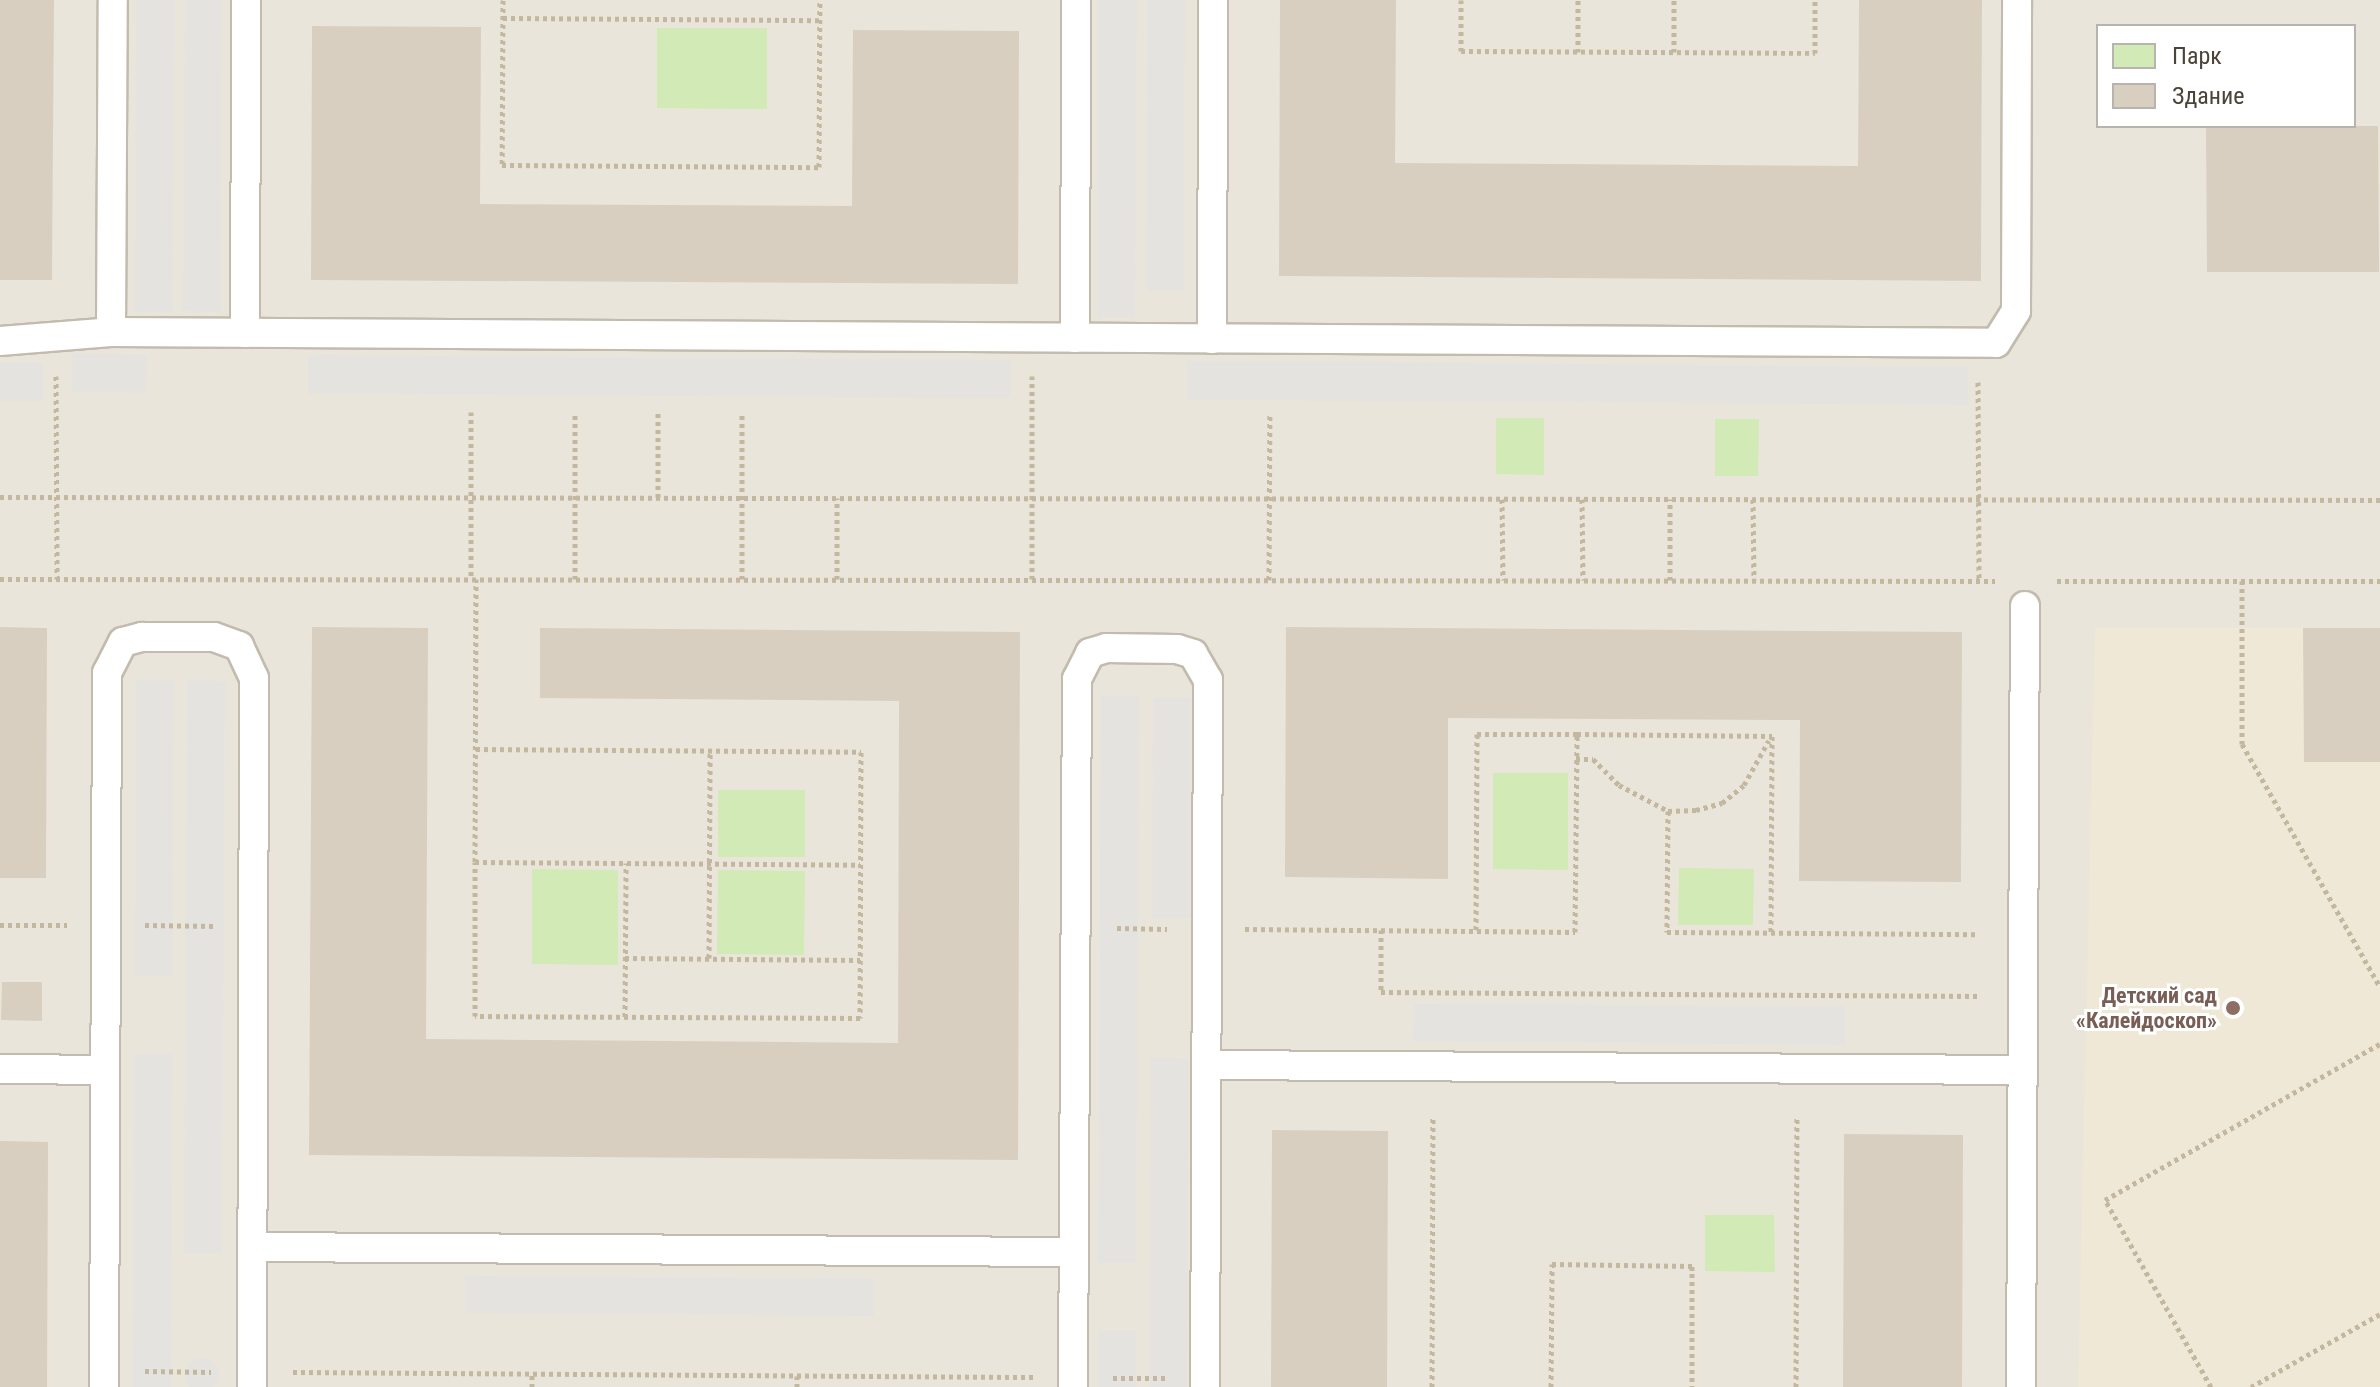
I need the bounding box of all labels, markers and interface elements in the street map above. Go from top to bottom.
legend [2096,24,2356,128]
text: Парк [2172,42,2222,70]
text: Здание [2172,82,2244,110]
place label: Детский сад «Калейдоскоп» [2076,982,2217,1034]
marker: Детский сад «Калейдоскоп» [2224,999,2242,1017]

